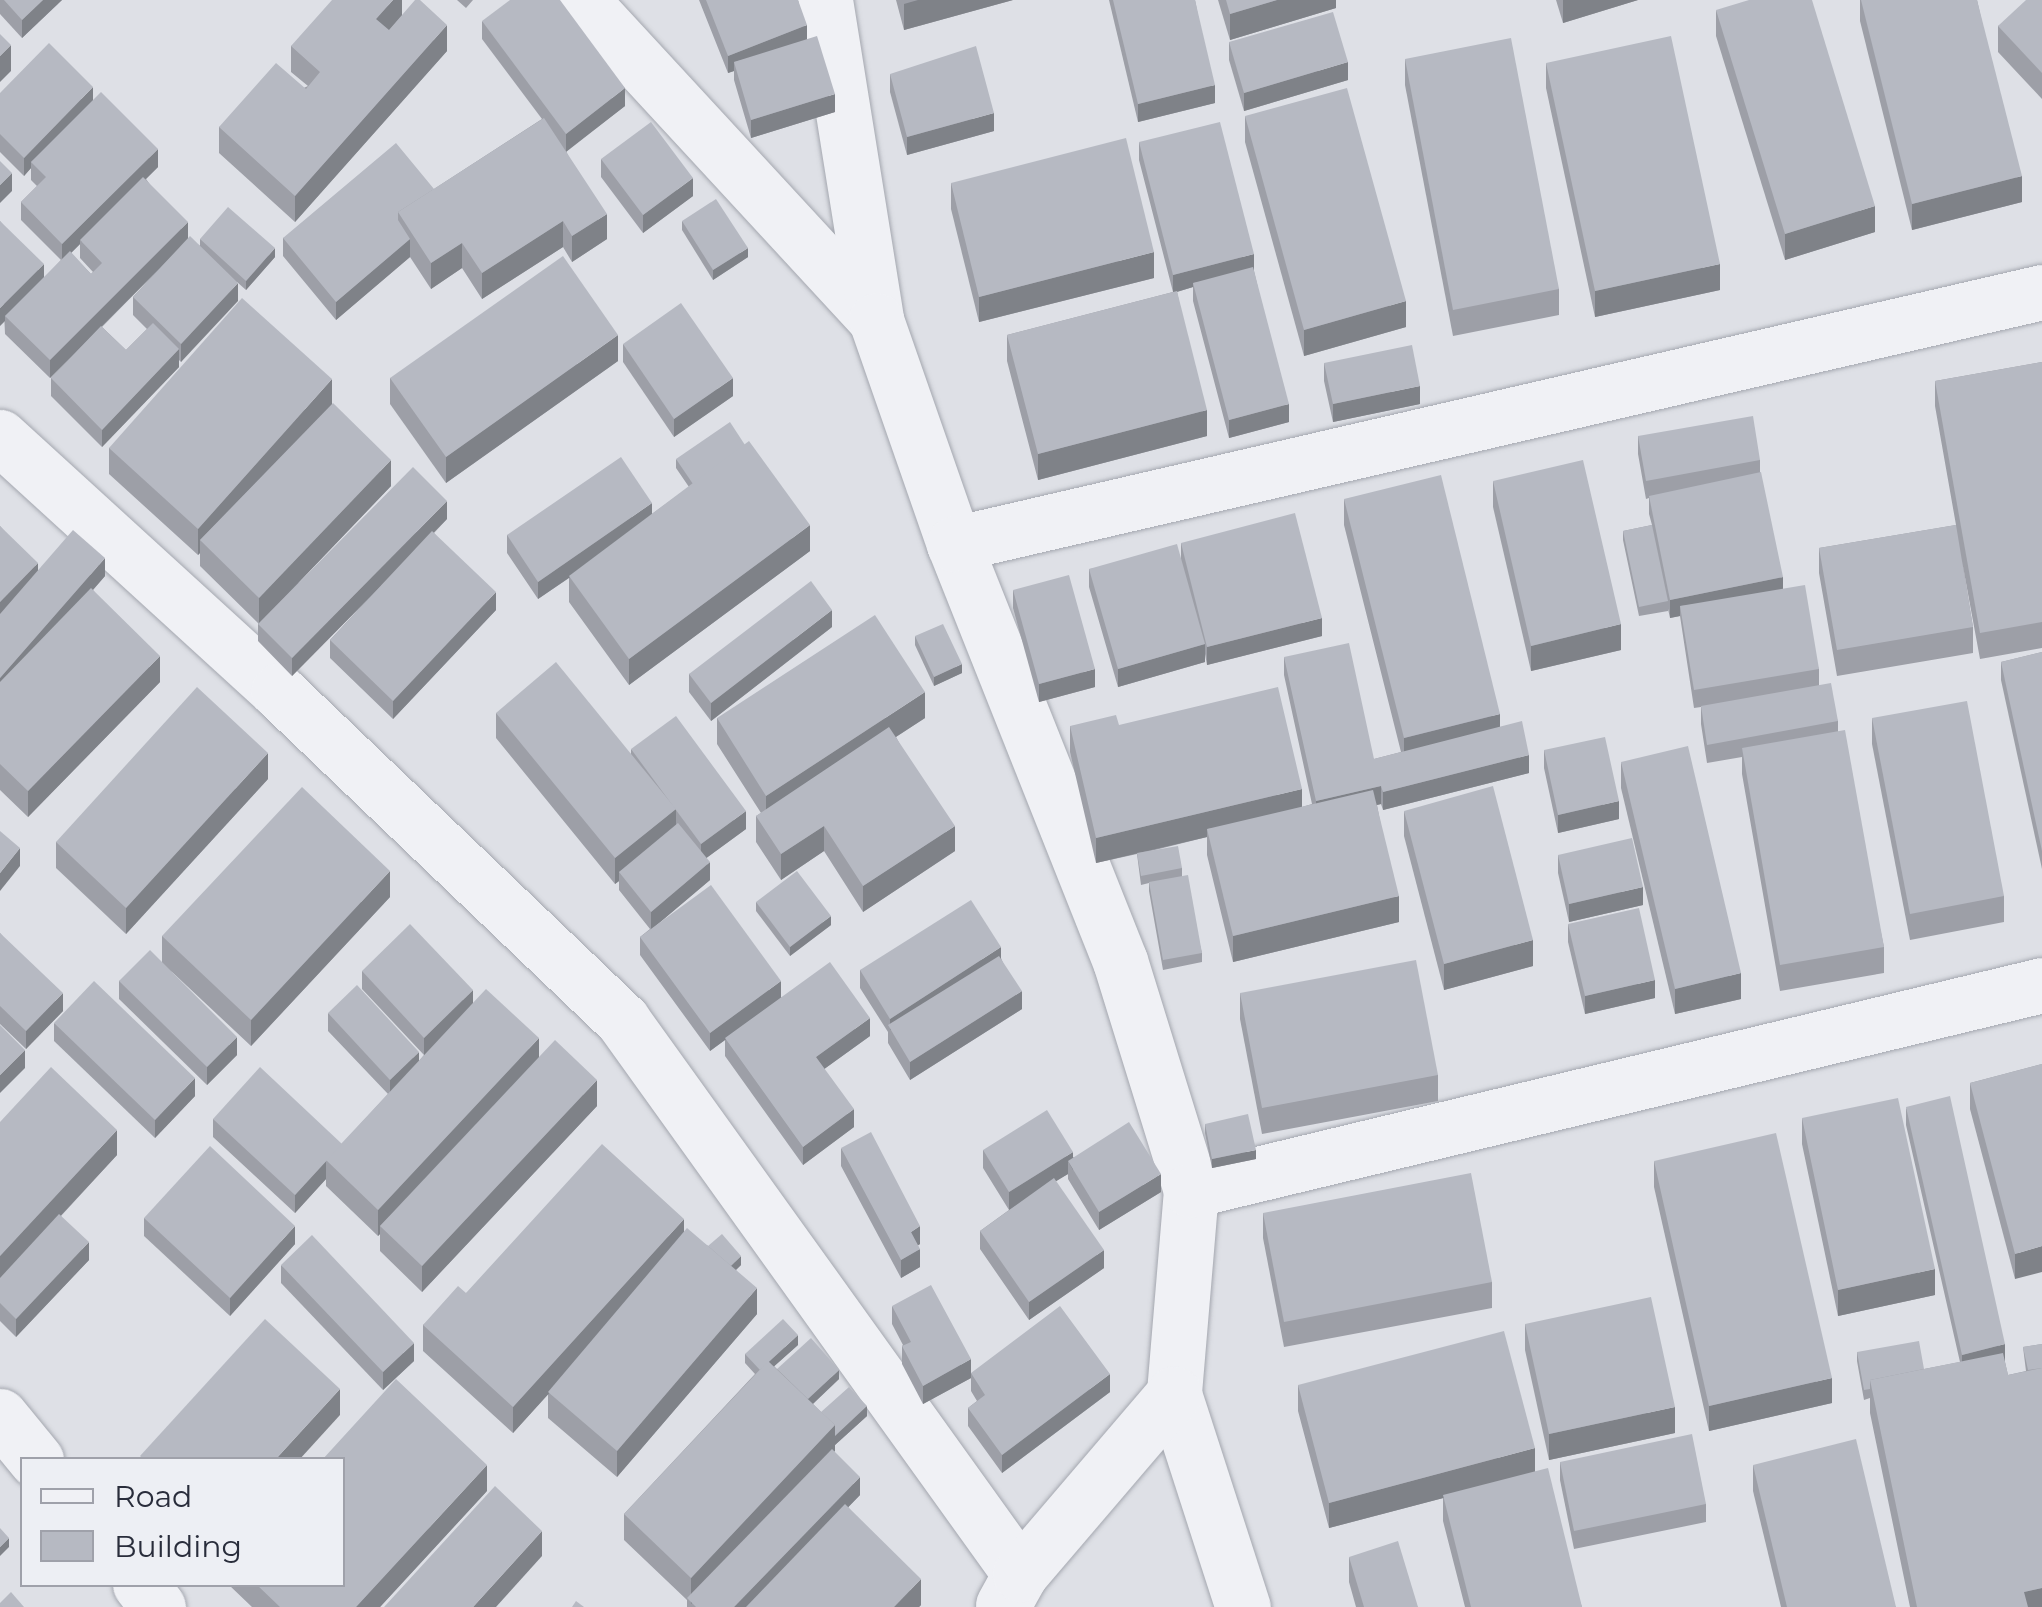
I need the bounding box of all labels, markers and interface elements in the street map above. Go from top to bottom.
legend [20,1457,345,1587]
text: Road [114,1478,192,1515]
text: Building [114,1528,242,1565]

